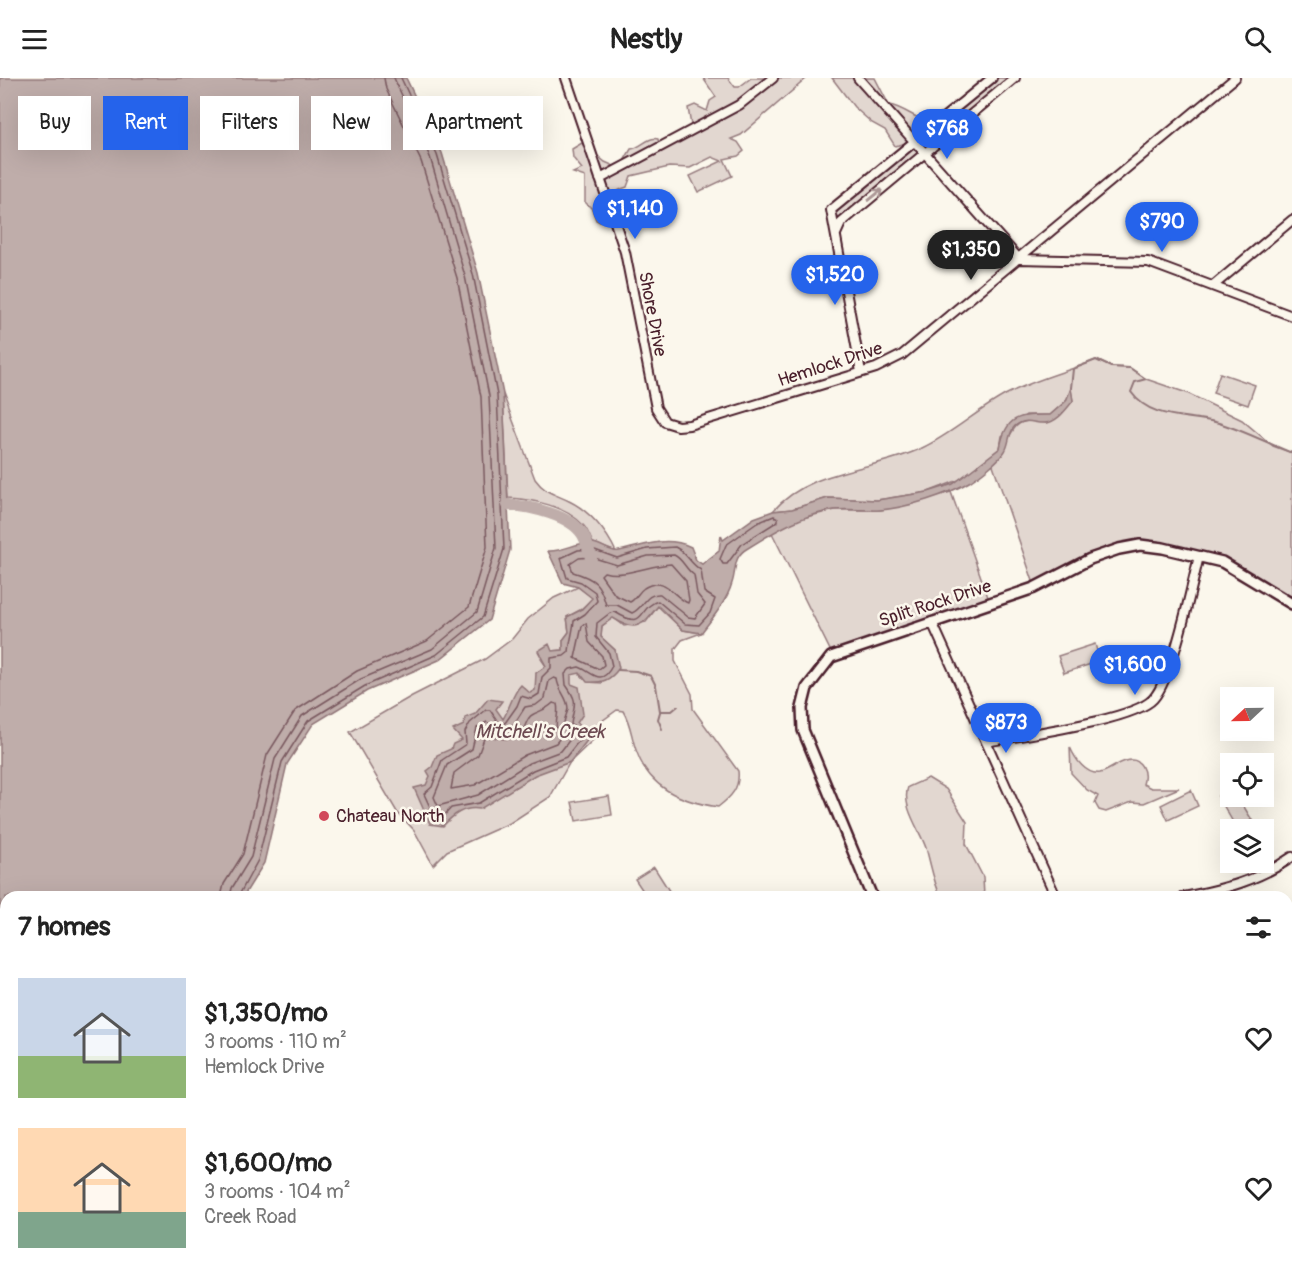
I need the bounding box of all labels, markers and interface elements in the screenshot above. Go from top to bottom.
icon: menu [18,23,51,56]
text: Nestly [610,23,682,56]
icon: search [1241,23,1274,56]
chip: Buy [18,96,91,150]
chip: Rent [103,96,188,150]
chip: Filters [200,96,299,150]
chip: New [311,96,391,150]
chip: Apartment [403,96,543,150]
pin: $768 [911,109,983,160]
text: $768 [925,116,969,141]
one-way arrow [867,188,883,201]
pin: $1,140 [586,189,684,240]
text: $1,140 [607,196,663,221]
pin: $790 [1126,202,1198,253]
text: $790 [1139,209,1185,234]
pin: $1,350 [922,230,1020,281]
text: $1,350 [941,237,1001,262]
pin: $1,520 [786,255,884,306]
text: $1,520 [805,262,865,287]
street label: Shore Drive [633,270,672,359]
street label: Hemlock Drive [775,337,885,392]
street label: Split Rock Drive [876,574,994,632]
pin: $1,600 [1086,645,1184,696]
text: $1,600 [1104,652,1166,677]
north arrow [1220,687,1274,741]
map controls [1220,687,1274,873]
pin: $873 [970,703,1042,754]
text: $873 [985,710,1027,735]
water label: Mitchell's Creek [475,719,606,744]
button: locate [1220,753,1274,807]
place label: Chateau North [336,805,444,828]
marker: Chateau North [317,809,331,823]
button: layers [1220,819,1274,873]
text: 7 homes [18,911,110,943]
icon: filters [1242,911,1275,944]
text: $1,350/mo [204,997,328,1029]
icon: home [66,1002,138,1074]
icon: heart [1242,1022,1275,1055]
text: 3 rooms · 110 m² [204,1029,347,1054]
text: Hemlock Drive [204,1054,324,1079]
text: $1,600/mo [204,1147,332,1179]
icon: home [66,1152,138,1224]
icon: heart [1242,1172,1275,1205]
text: 3 rooms · 104 m² [204,1179,351,1204]
text: Creek Road [204,1204,297,1229]

